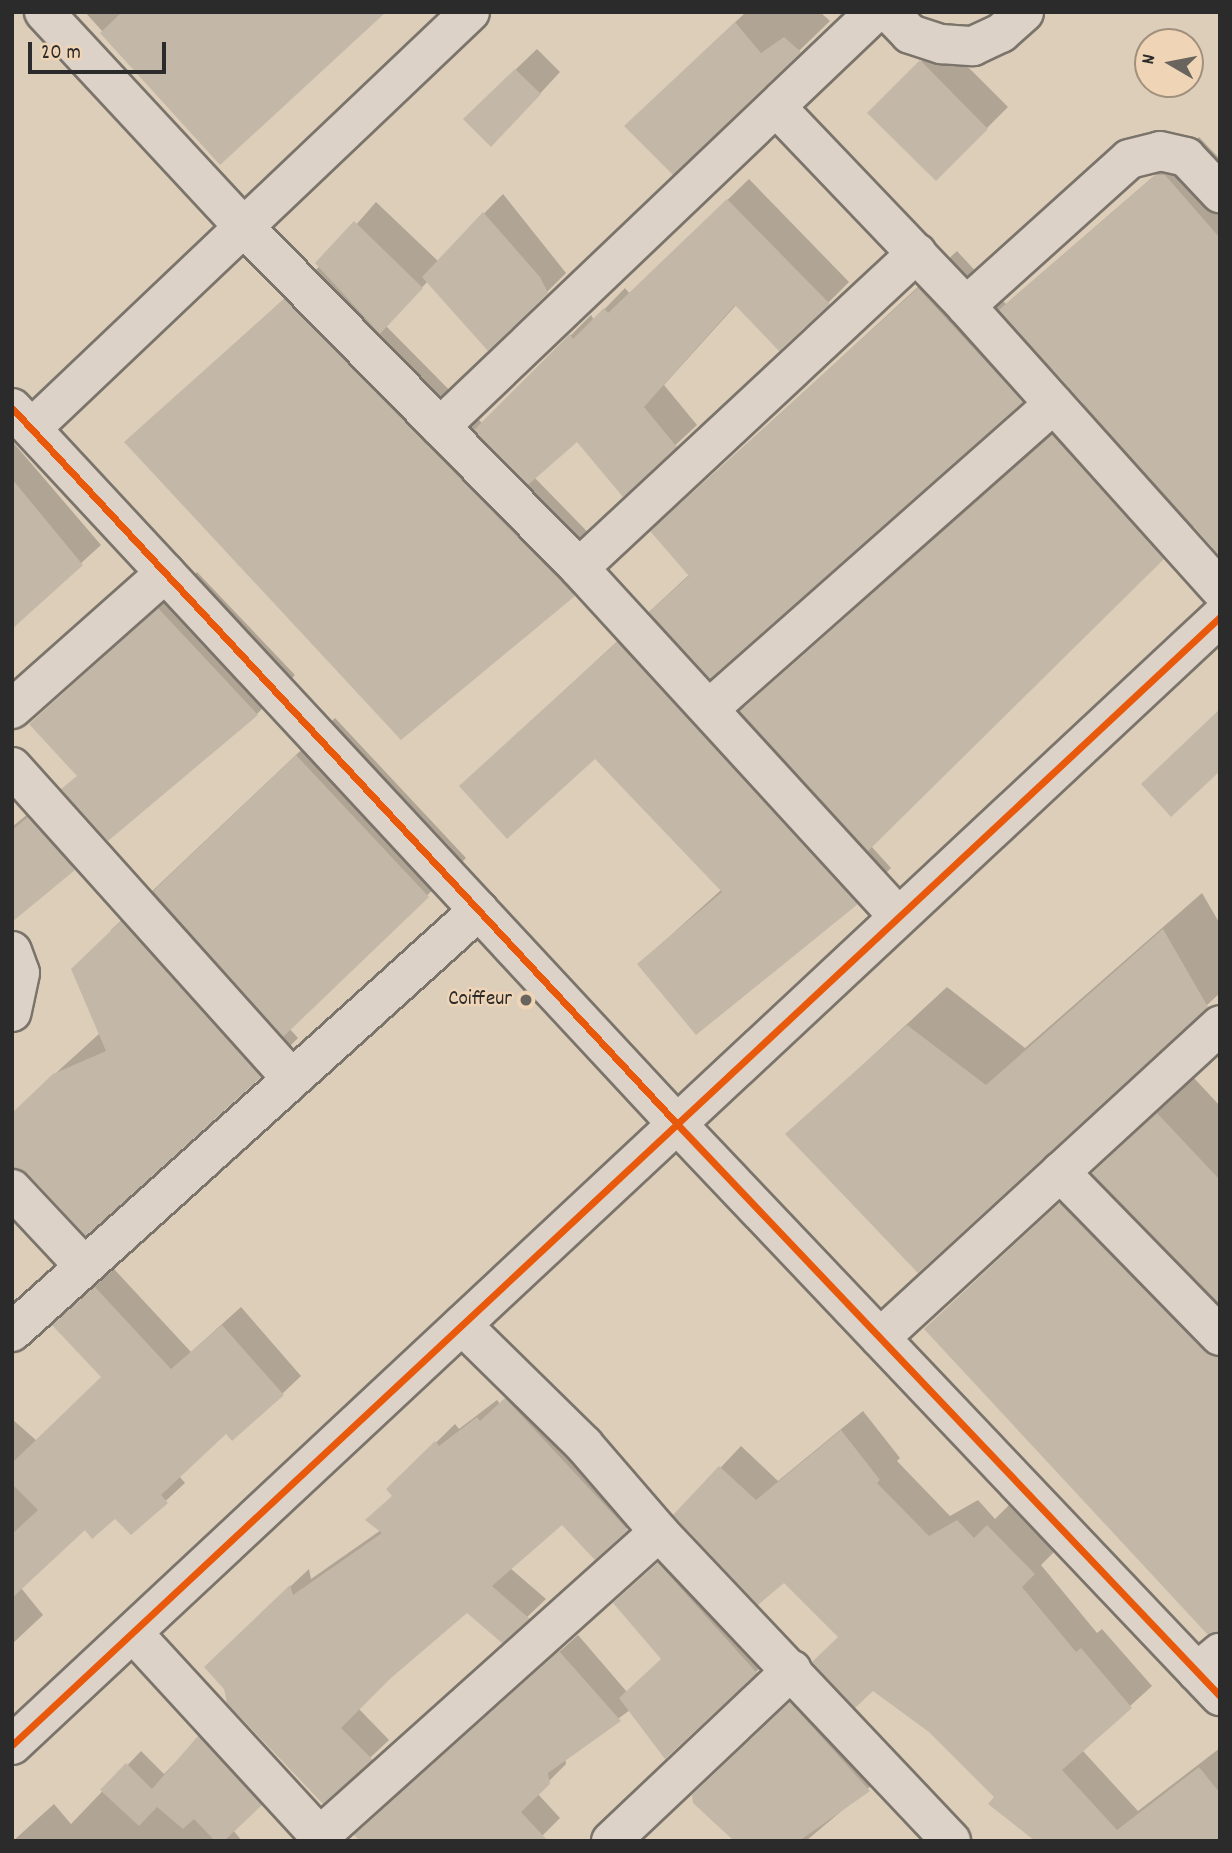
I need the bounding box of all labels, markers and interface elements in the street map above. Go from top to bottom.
scale bar [32,28,170,72]
north arrow [1134,28,1204,98]
text: 20 m [41,39,81,69]
text: N [1136,53,1164,67]
place label: Coiffeur [448,987,512,1013]
marker: Coiffeur [518,992,534,1008]

